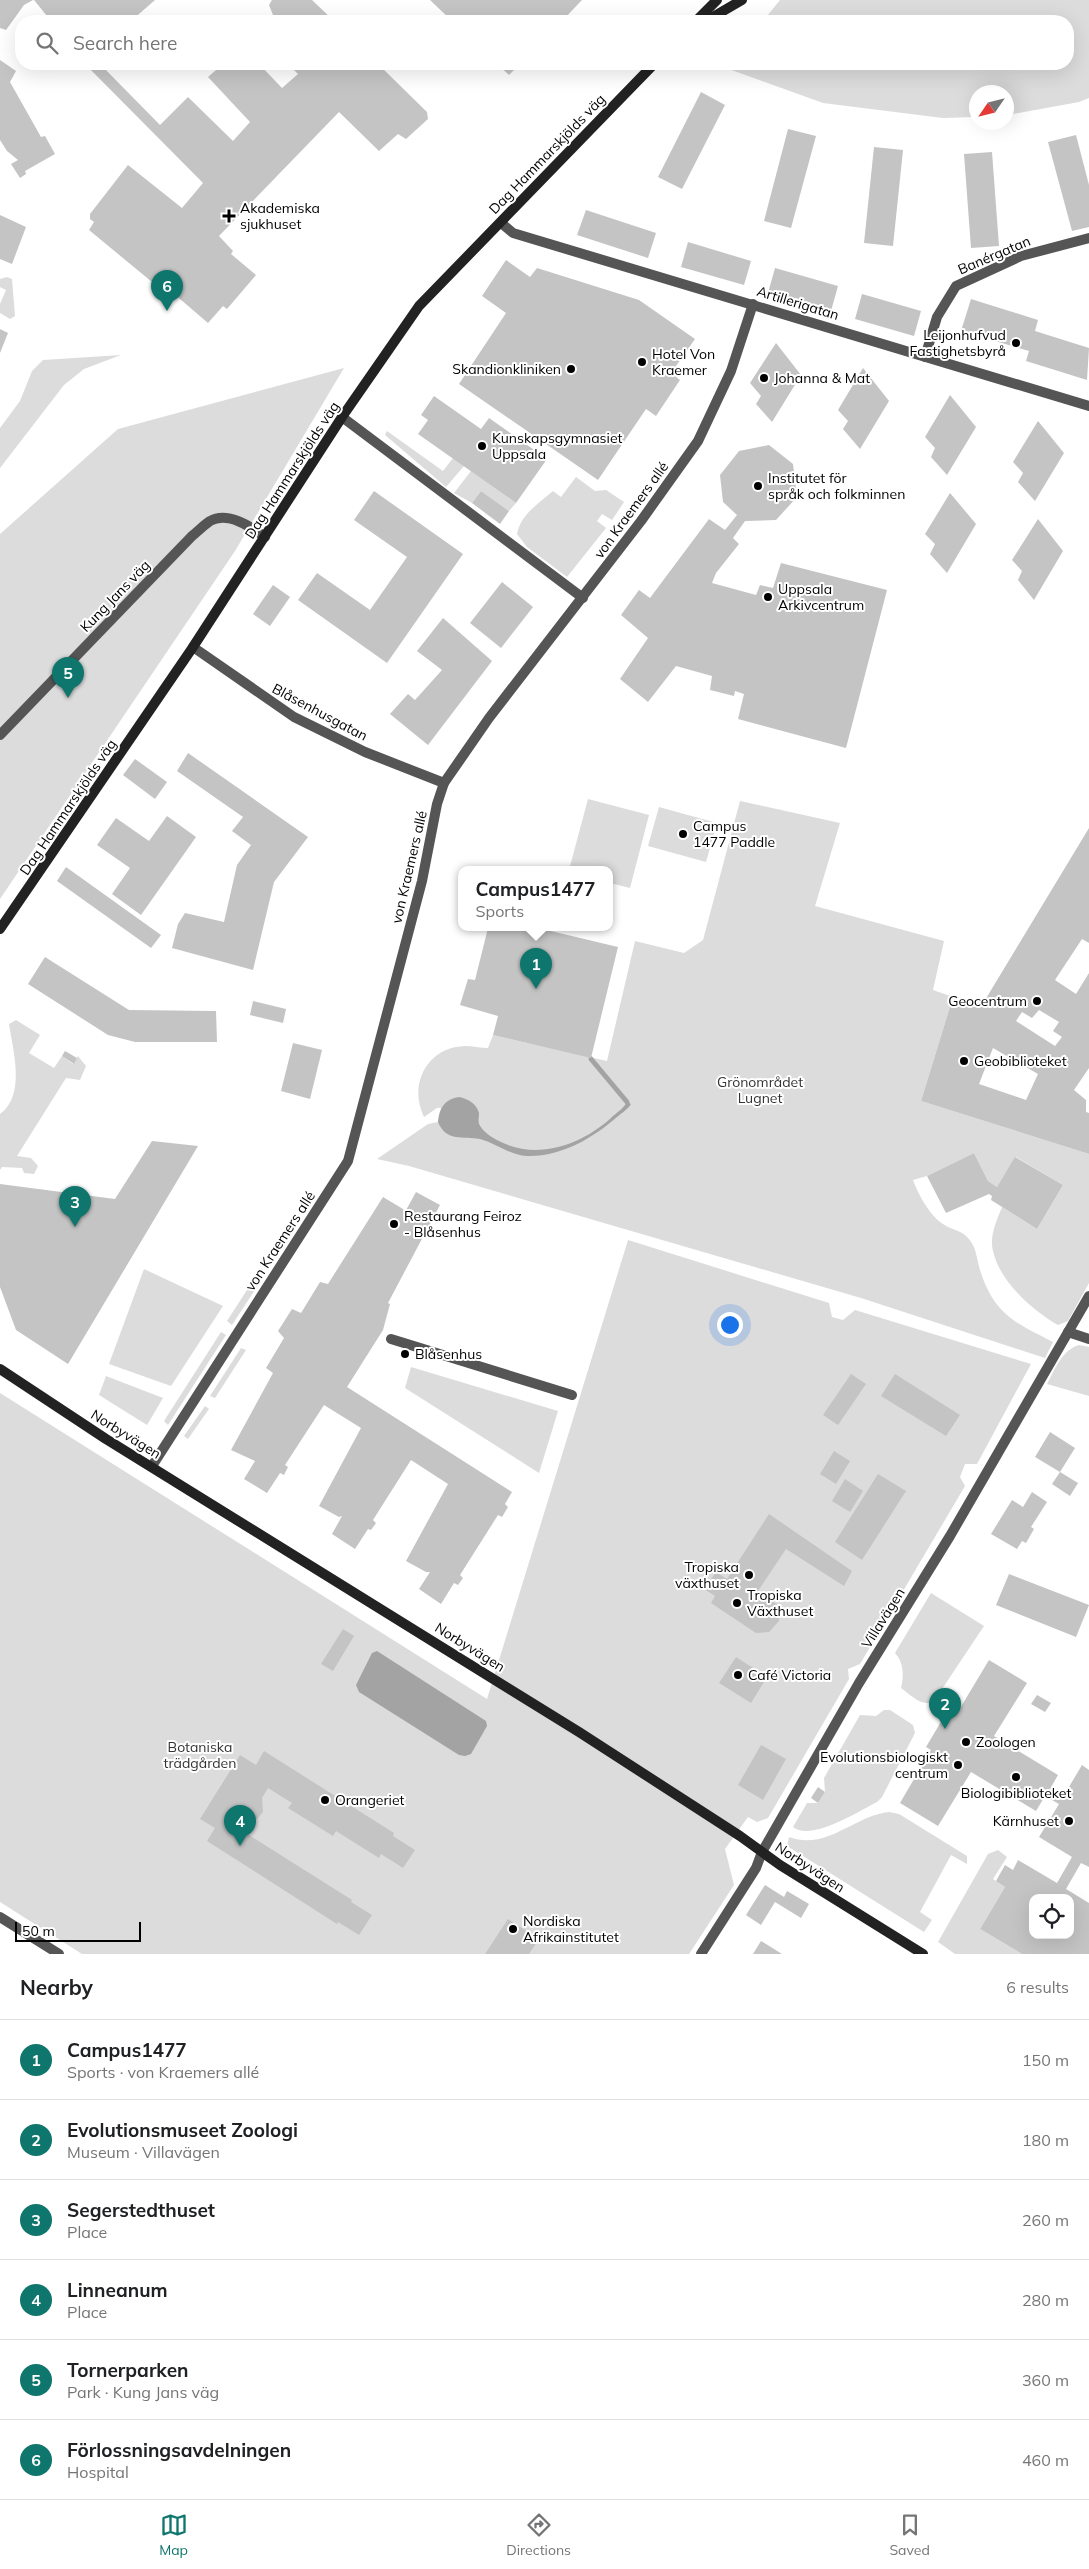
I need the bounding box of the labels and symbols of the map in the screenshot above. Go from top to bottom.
north arrow [969,85,1014,130]
street label: Dag Hammarskjölds väg [485,90,609,218]
place label: Akademiska sjukhuset [240,199,320,233]
marker: Akademiska sjukhuset [222,209,236,223]
street label: Banérgatan [955,232,1033,278]
pin: 6 [151,270,183,311]
street label: Artillerigatan [755,282,841,324]
place label: Leijonhufvud Fastighetsbyrå [910,326,1006,360]
marker: Leijonhufvud Fastighetsbyrå [1010,337,1022,349]
place label: Hotel Von Kraemer [652,345,715,379]
marker: Hotel Von Kraemer [636,356,648,368]
place label: Skandionkliniken [452,360,561,378]
marker: Skandionkliniken [565,363,577,375]
place label: Johanna & Mat [774,369,870,387]
marker: Johanna & Mat [758,372,770,384]
street label: Dag Hammarskjölds väg [241,398,343,542]
place label: Kunskapsgymnasiet Uppsala [492,429,623,463]
marker: Kunskapsgymnasiet Uppsala [476,440,488,452]
street label: von Kraemers allé [590,458,672,562]
place label: Institutet för språk och folkminnen [768,469,905,503]
marker: Institutet för språk och folkminnen [752,480,764,492]
street label: Kung Jans väg [76,556,154,636]
place label: Uppsala Arkivcentrum [778,580,864,614]
marker: Uppsala Arkivcentrum [762,591,774,603]
pin: 5 [52,657,84,698]
street label: Blåsenhusgatan [269,679,371,745]
street label: Dag Hammarskjölds väg [16,736,120,878]
street label: von Kraemers allé [387,809,431,925]
place label: Campus 1477 Paddle [693,817,775,851]
marker: Campus 1477 Paddle [677,828,689,840]
pin: 1 [520,948,552,989]
place label: Geocentrum [948,992,1027,1010]
marker: Geocentrum [1031,995,1043,1007]
place label: Geobiblioteket [974,1052,1067,1070]
marker: Geobiblioteket [958,1055,970,1067]
park label: Grönområdet Lugnet [717,1073,803,1107]
pin: 3 [59,1186,91,1227]
street label: von Kraemers allé [241,1188,319,1294]
place label: Restaurang Feiroz - Blåsenhus [404,1207,522,1241]
marker: Restaurang Feiroz - Blåsenhus [388,1218,400,1230]
your location [717,1312,743,1338]
place label: Blåsenhus [415,1345,482,1363]
marker: Blåsenhus [399,1348,411,1360]
street label: Norbyvägen [88,1405,164,1463]
place label: Tropiska växthuset [675,1558,739,1592]
marker: Tropiska växthuset [743,1569,755,1581]
street label: Villavägen [857,1584,909,1652]
place label: Tropiska Växthuset [747,1586,813,1620]
marker: Tropiska Växthuset [731,1597,743,1609]
street label: Norbyvägen [432,1618,508,1676]
place label: Café Victoria [748,1666,831,1684]
marker: Café Victoria [732,1669,744,1681]
pin: 2 [929,1688,961,1729]
place label: Zoologen [976,1733,1036,1751]
marker: Zoologen [960,1736,972,1748]
park label: Botaniska trädgården [164,1738,236,1772]
place label: Evolutionsbiologiskt centrum [820,1748,948,1782]
marker: Evolutionsbiologiskt centrum [952,1759,964,1771]
marker: Biologibiblioteket [1010,1771,1022,1783]
place label: Biologibiblioteket [961,1784,1071,1802]
place label: Orangeriet [335,1791,405,1809]
marker: Orangeriet [319,1794,331,1806]
pin: 4 [224,1805,256,1846]
place label: Kärnhuset [993,1812,1059,1830]
marker: Kärnhuset [1063,1815,1075,1827]
street label: Norbyvägen [772,1838,848,1896]
place label: Nordiska Afrikainstitutet [523,1912,619,1946]
scale bar [15,1919,141,1942]
marker: Nordiska Afrikainstitutet [507,1923,519,1935]

